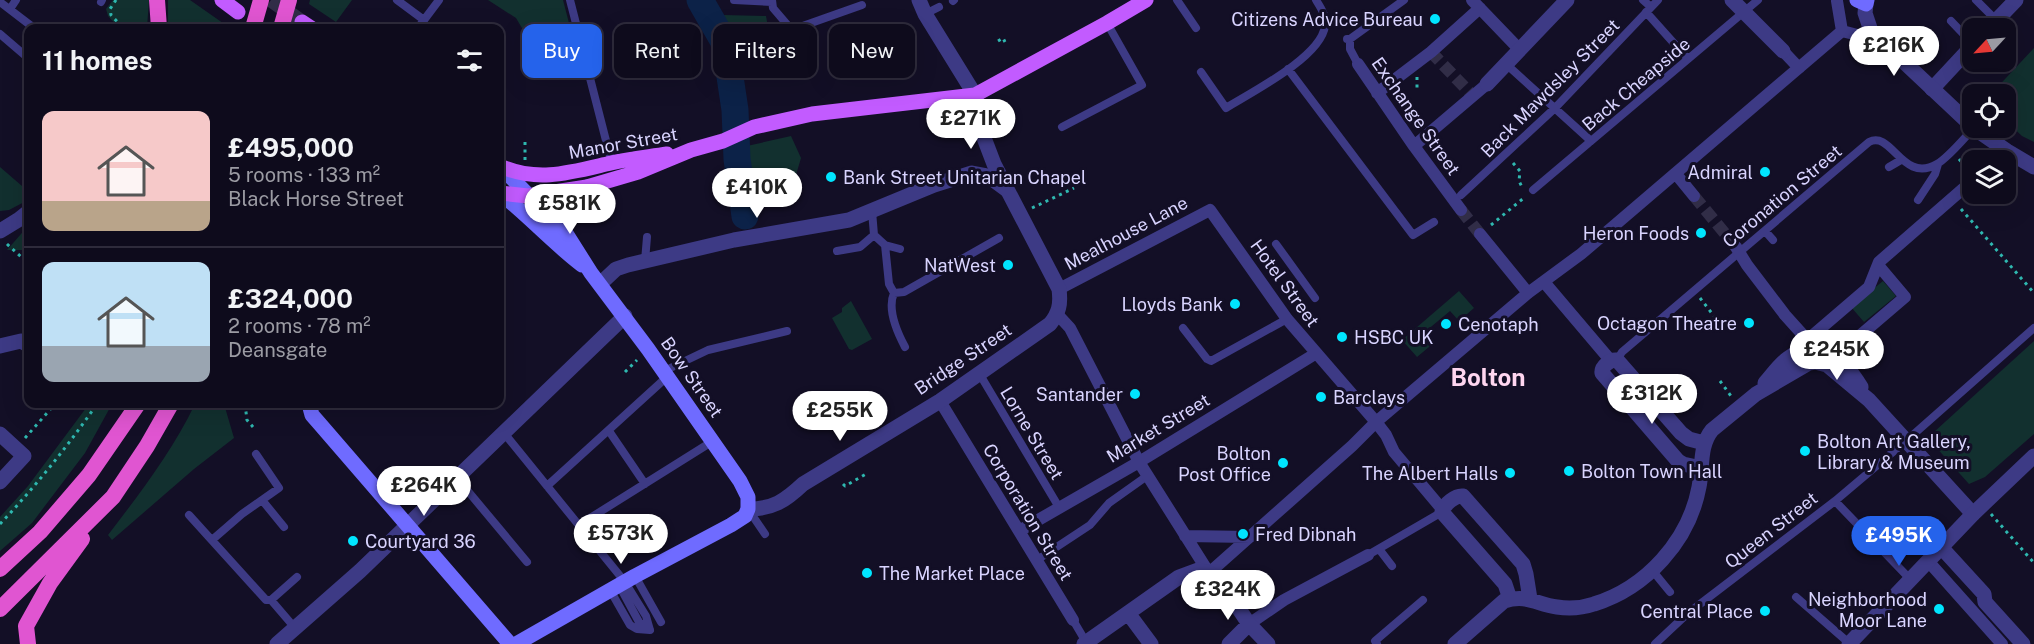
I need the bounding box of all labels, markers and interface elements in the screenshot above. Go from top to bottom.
place label: Citizens Advice Bureau [1231,9,1423,30]
marker: Citizens Advice Bureau [1428,12,1442,26]
street label: Back Mawdsley Street [1476,14,1624,162]
north arrow [1962,18,2016,72]
map controls [1962,18,2016,204]
chip: Buy [522,24,602,78]
chip: Rent [614,24,701,78]
chip: Filters [713,24,817,78]
chip: New [829,24,915,78]
pin: £216K [1852,26,1936,77]
street label: Back Cheapside [1578,33,1694,135]
text: £216K [1863,33,1925,57]
icon: filters [453,44,486,77]
text: 11 homes [42,45,152,76]
street label: Exchange Street [1368,53,1464,179]
button: locate [1962,84,2016,138]
pin: £271K [929,99,1013,150]
text: £271K [940,106,1002,130]
street label: Manor Street [567,123,679,163]
text: £495,000 [228,132,354,163]
icon: home [90,135,162,207]
street label: Coronation Street [1718,140,1846,252]
button: layers [1962,150,2016,204]
place label: Admiral [1687,162,1753,183]
text: 5 rooms · 133 m² [228,163,380,187]
marker: Admiral [1758,165,1772,179]
place label: Bank Street Unitarian Chapel [843,167,1086,188]
pin: £410K [715,168,799,219]
marker: Bank Street Unitarian Chapel [824,170,838,184]
text: £410K [726,175,788,199]
pin: £581K [528,184,612,235]
text: Black Horse Street [228,187,404,211]
text: £581K [539,191,601,215]
street label: Mealhouse Lane [1061,192,1191,274]
place label: Heron Foods [1583,223,1689,244]
marker: Heron Foods [1694,226,1708,240]
street label: Hotel Street [1246,235,1324,331]
place label: NatWest [924,255,996,276]
marker: NatWest [1001,258,1015,272]
text: £324,000 [228,283,353,314]
icon: home [90,286,162,358]
place label: Lloyds Bank [1121,294,1223,315]
marker: Lloyds Bank [1228,297,1242,311]
place label: Octagon Theatre [1597,313,1737,334]
text: 2 rooms · 78 m² [228,314,371,338]
place label: Cenotaph [1458,314,1539,335]
marker: Octagon Theatre [1742,316,1756,330]
marker: Cenotaph [1439,317,1453,331]
street label: Bridge Street [911,319,1015,399]
place label: HSBC UK [1354,327,1433,348]
marker: HSBC UK [1335,330,1349,344]
pin: £245K [1795,330,1879,381]
street label: Bow Street [657,333,727,421]
text: £245K [1804,337,1870,361]
text: Deansgate [228,338,327,362]
district label: Bolton [1450,363,1526,391]
pin: £312K [1610,374,1694,425]
text: £312K [1621,381,1683,405]
street label: Lorne Street [996,383,1068,483]
place label: Santander [1036,384,1123,405]
marker: Santander [1128,387,1142,401]
place label: Barclays [1333,387,1405,408]
street label: Market Street [1103,389,1213,467]
marker: Barclays [1314,390,1328,404]
pin: £255K [798,391,882,442]
text: £255K [807,398,874,422]
place label: Bolton Art Gallery, Library & Museum [1817,431,1971,473]
street label: Corporation Street [979,440,1077,584]
place label: Bolton Post Office [1178,443,1271,485]
marker: Bolton Art Gallery, Library & Museum [1798,444,1812,458]
marker: Bolton Post Office [1276,456,1290,470]
place label: Bolton Town Hall [1581,461,1722,482]
place label: The Albert Halls [1362,463,1498,484]
marker: Bolton Town Hall [1562,464,1576,478]
pin: £264K [382,466,466,517]
marker: The Albert Halls [1503,466,1517,480]
text: £264K [391,473,457,497]
street label: Queen Street [1721,487,1821,573]
pin: £573K [579,514,663,565]
pin: £495K [1857,516,1941,567]
text: £573K [588,521,654,545]
text: £495K [1865,523,1933,547]
place label: Fred Dibnah [1255,524,1356,545]
marker: Fred Dibnah [1236,527,1250,541]
place label: Courtyard 36 [365,531,476,552]
marker: Courtyard 36 [346,534,360,548]
place label: The Market Place [879,563,1025,584]
marker: The Market Place [860,566,874,580]
pin: £324K [1186,570,1270,621]
text: £324K [1195,577,1261,601]
place label: Neighborhood Moor Lane [1808,589,1927,631]
place label: Central Place [1640,601,1753,622]
marker: Neighborhood Moor Lane [1932,602,1946,616]
marker: Central Place [1758,604,1772,618]

